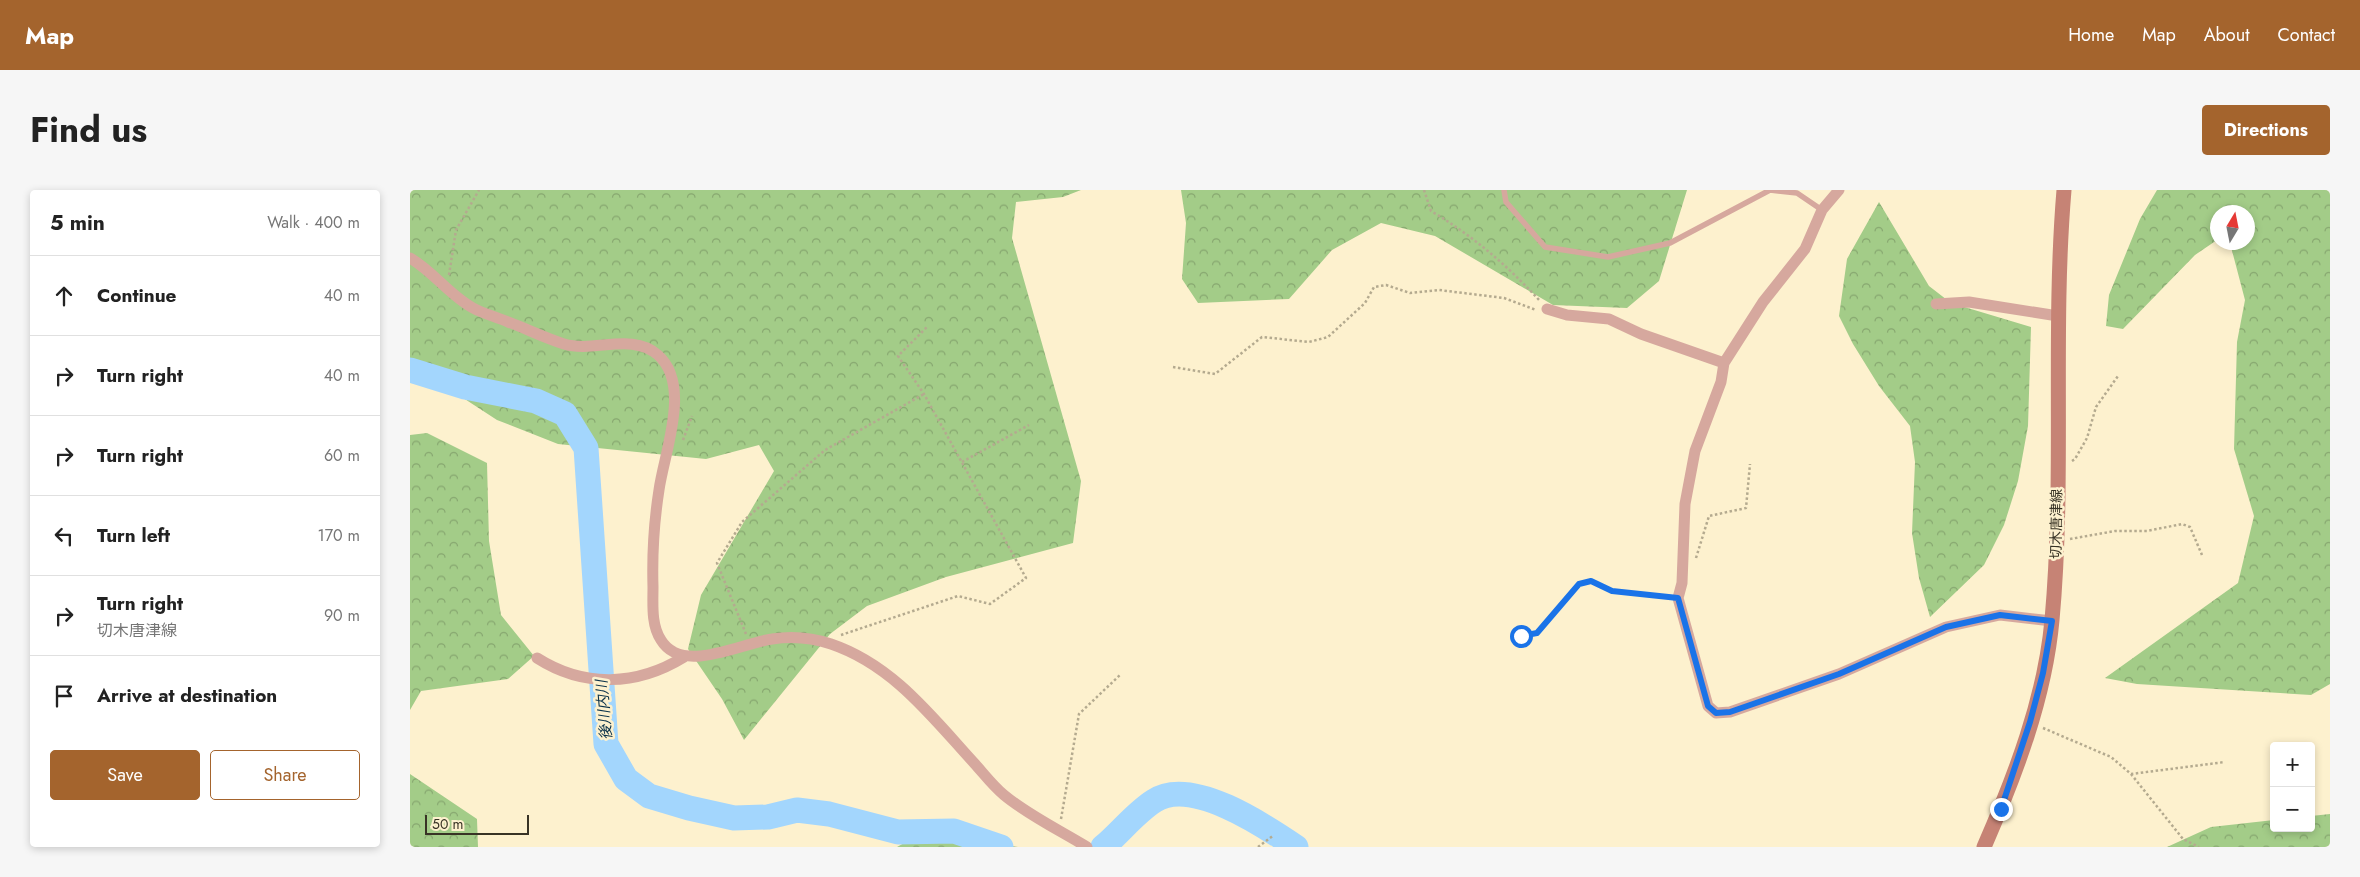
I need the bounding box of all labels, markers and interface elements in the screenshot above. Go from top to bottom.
text: Map [25,18,74,53]
text: Home [2068,22,2114,48]
text: Map [2142,22,2176,48]
text: About [2204,22,2249,48]
text: Contact [2277,22,2335,48]
text: Find us [30,105,147,155]
button: Directions [2202,105,2330,155]
north arrow [2210,205,2255,250]
text: 5 min [50,208,105,238]
text: Walk · 400 m [267,211,360,234]
icon: ahead [50,282,78,310]
text: Continue [97,282,176,309]
text: 40 m [324,284,360,307]
icon: right [50,362,78,390]
text: Turn right [97,362,183,389]
text: 40 m [324,364,360,387]
icon: right [50,442,78,470]
text: Turn right [97,442,183,469]
text: 60 m [324,444,360,467]
street label: 切木唐津線 [2045,489,2067,559]
icon: left [50,522,78,550]
text: Turn left [97,522,170,549]
text: 170 m [318,524,360,547]
text: Turn right [97,590,183,617]
icon: right [50,602,78,630]
text: 90 m [324,604,360,627]
text: 切木唐津線 [97,619,177,642]
route start [1510,625,1533,648]
water label: 後川内川 [590,677,618,741]
icon: arrive [50,682,78,710]
text: Arrive at destination [97,682,277,709]
map controls [2270,742,2315,832]
button: + [2270,742,2315,787]
button: Save [50,750,200,800]
button: Share [210,750,360,800]
button: − [2270,787,2315,832]
route end [1990,798,2013,821]
scale bar [425,812,529,835]
text: 50 m [432,814,463,834]

